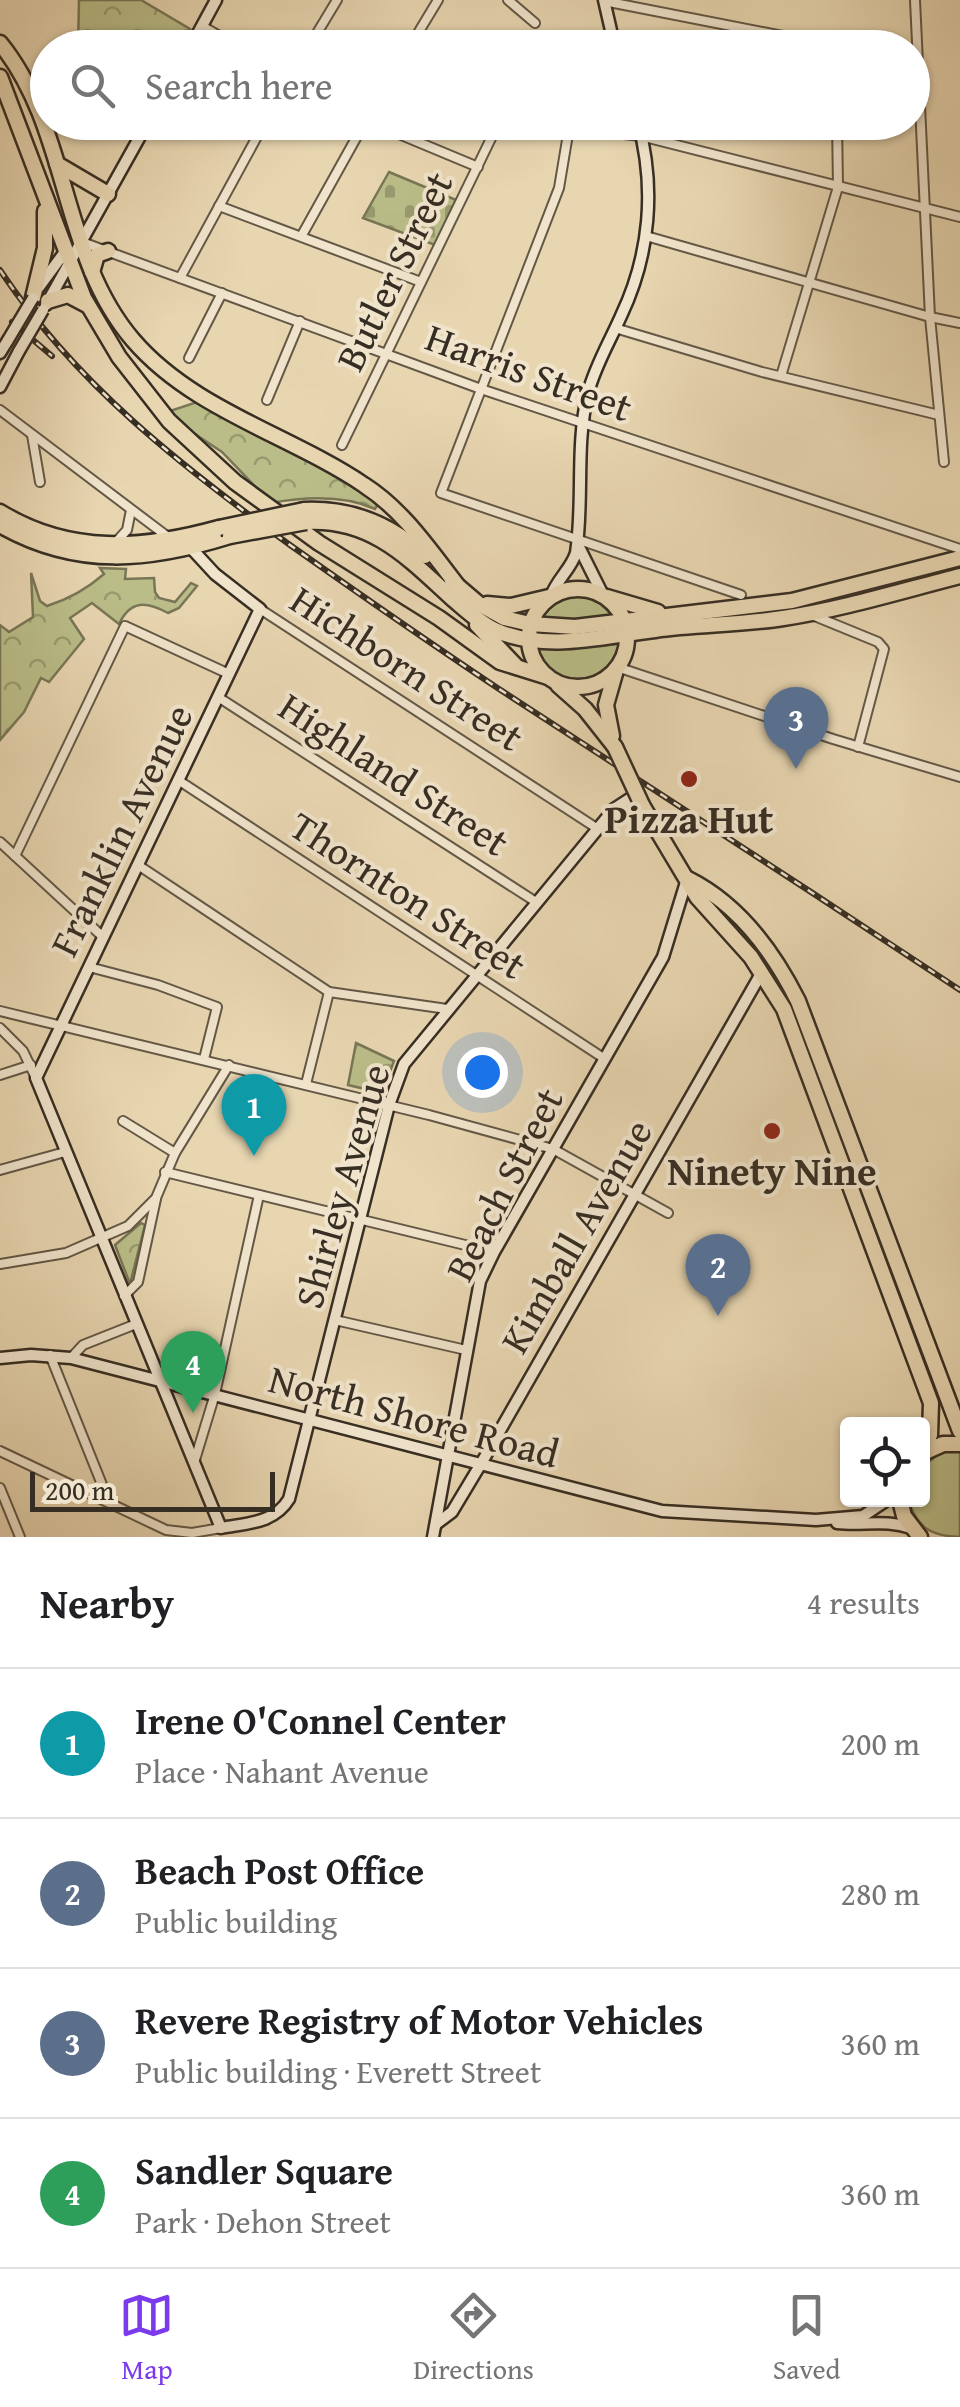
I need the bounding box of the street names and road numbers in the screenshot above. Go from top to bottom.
street label: Butler Street [320,161,467,380]
street label: Harris Street [418,307,641,436]
street label: Hichborn Street [279,570,535,765]
street label: Highland Street [267,677,521,870]
street label: Franklin Avenue [34,694,207,966]
street label: Thornton Street [278,796,538,993]
street label: Shirley Avenue [279,1057,405,1315]
street label: Beach Street [430,1077,577,1291]
street label: Kimball Avenue [485,1108,666,1364]
street label: North Shore Road [263,1348,566,1483]

